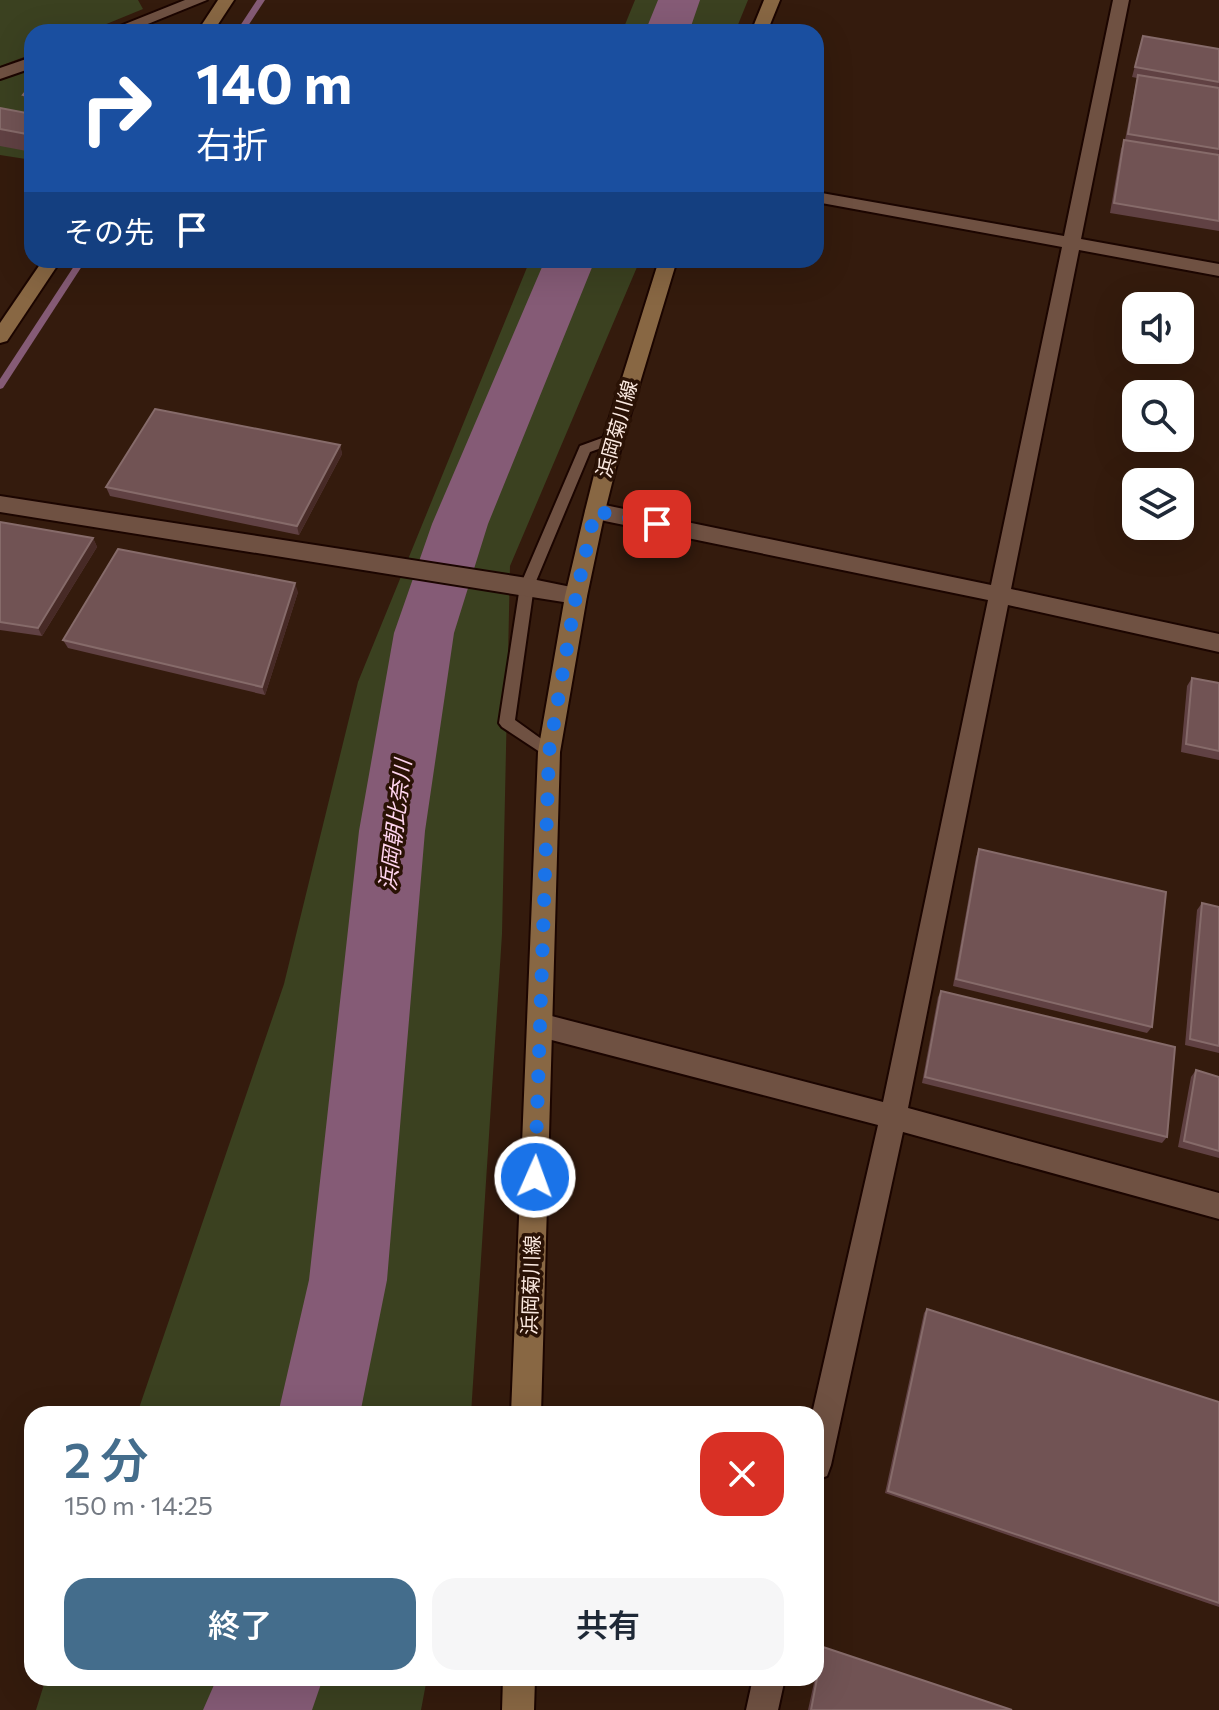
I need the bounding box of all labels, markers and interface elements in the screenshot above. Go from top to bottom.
text: 140 m [196,47,352,116]
icon: right [64,56,168,160]
text: 右折 [196,121,268,165]
icon: arrive [170,208,214,252]
text: その先 [64,212,154,249]
map controls [1122,292,1194,540]
button: sound [1122,292,1194,364]
street label: 浜岡菊川線 [591,377,641,480]
button: search [1122,380,1194,452]
button: layers [1122,468,1194,540]
pin [623,490,691,558]
icon: arrive [635,502,679,546]
water label: 浜岡朝比奈川 [373,756,416,892]
position arrow [493,1135,577,1219]
street label: 浜岡菊川線 [516,1235,544,1335]
text: 2 分 [64,1429,148,1488]
button: close [700,1432,784,1516]
text: 150 m · 14:25 [64,1489,213,1520]
button: 終了 [64,1578,416,1670]
button: 共有 [432,1578,784,1670]

